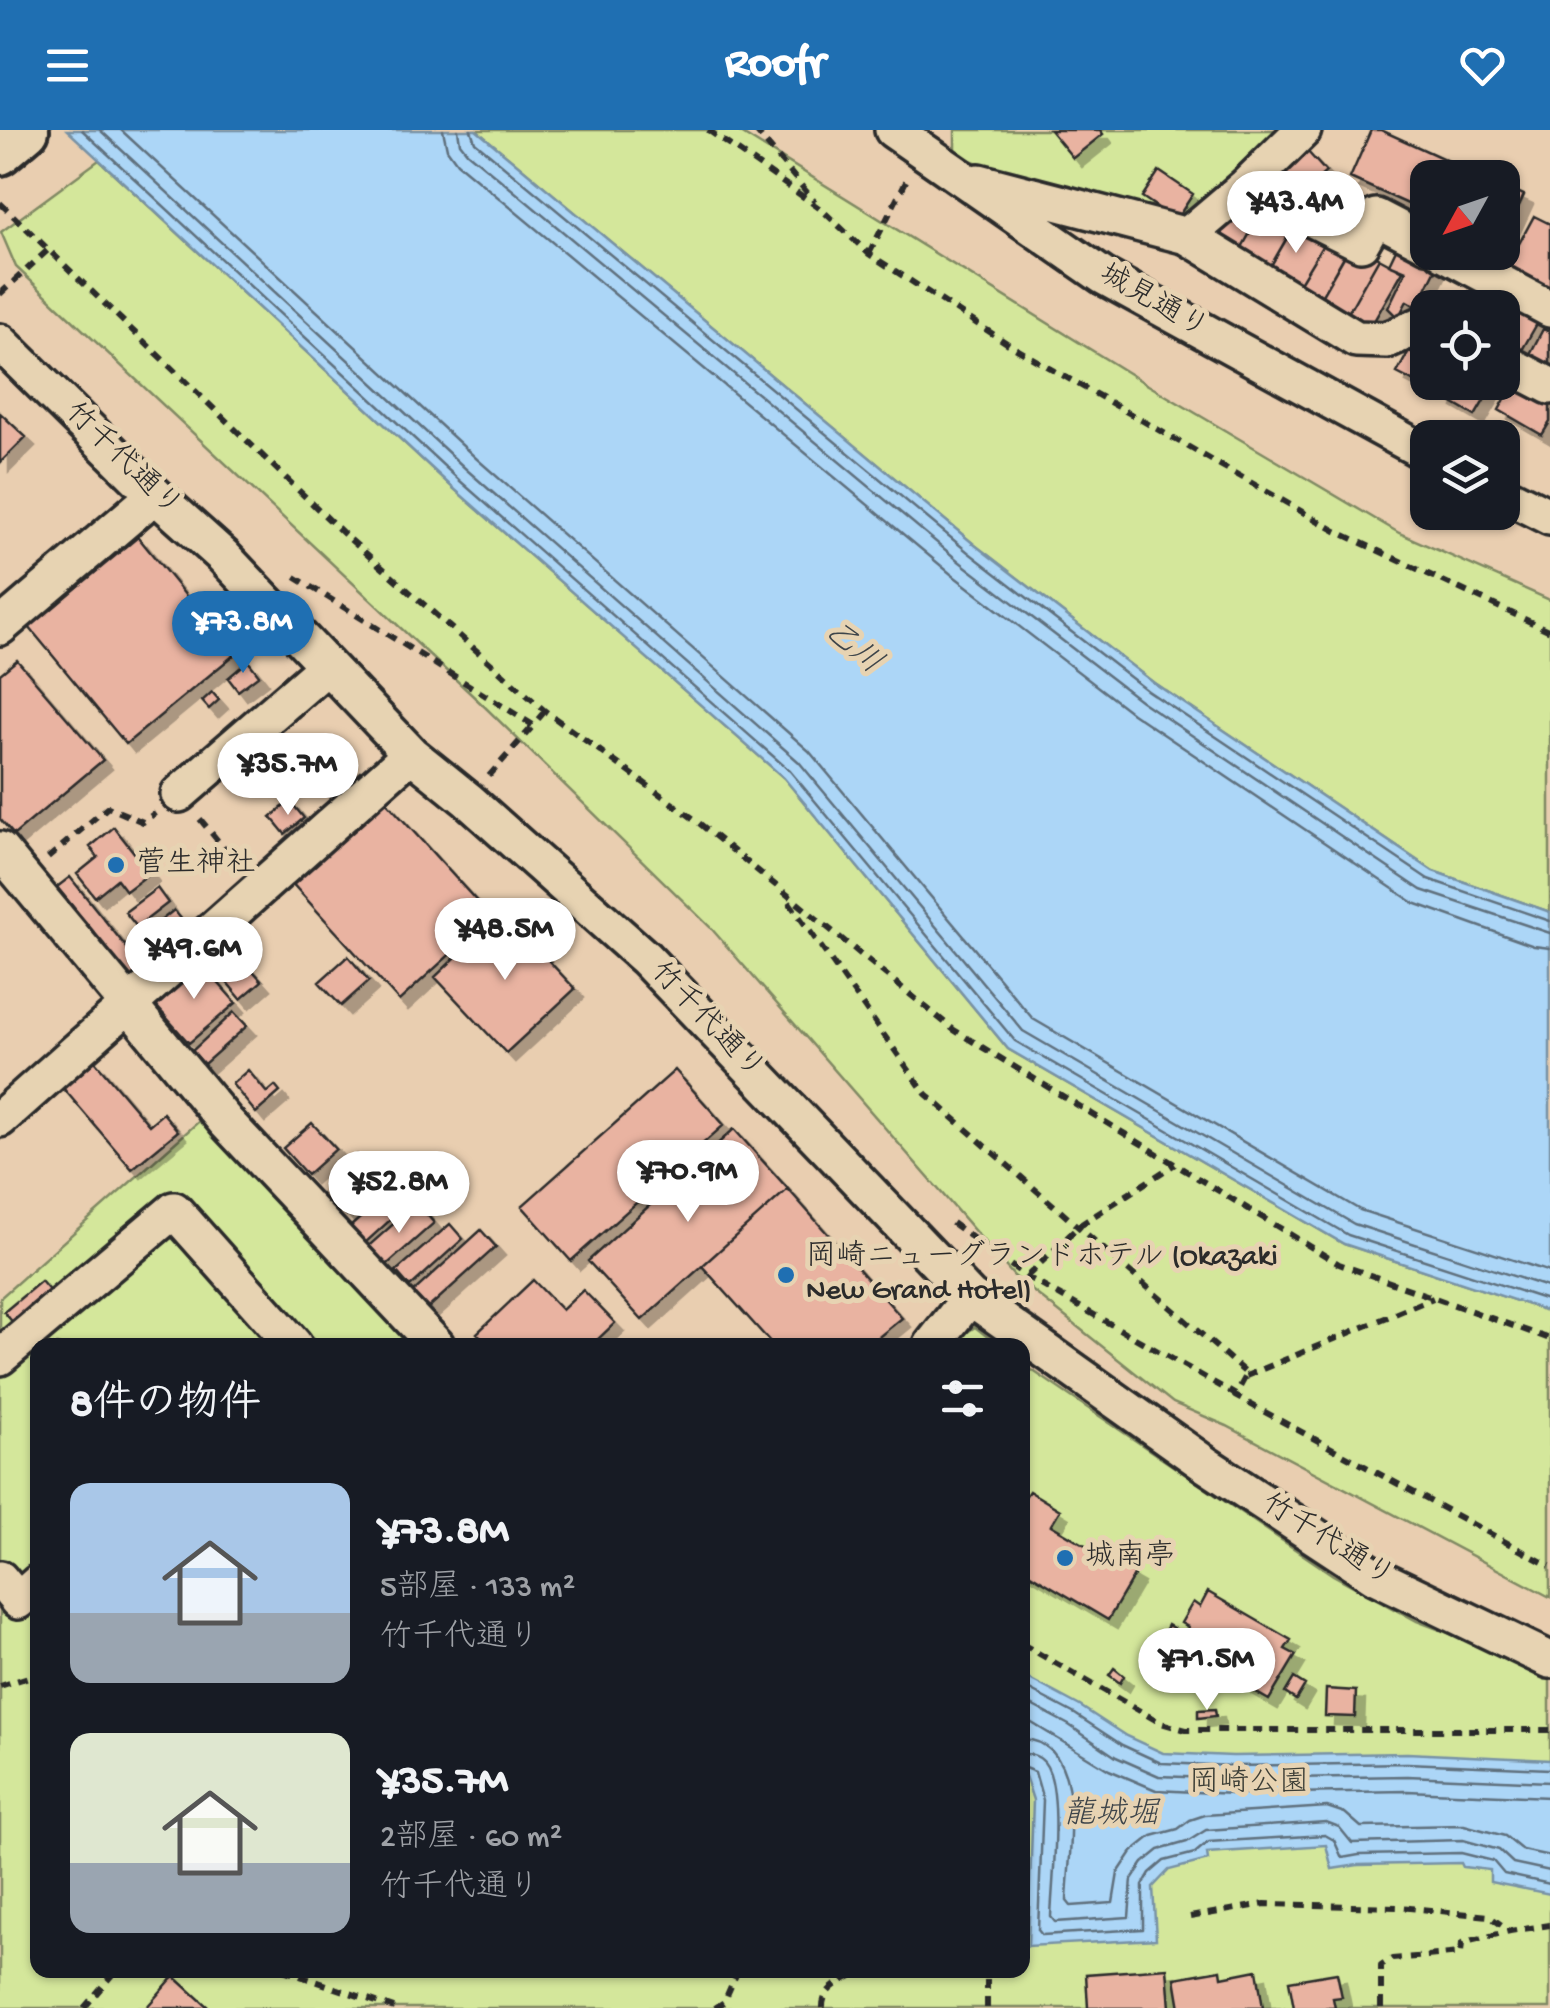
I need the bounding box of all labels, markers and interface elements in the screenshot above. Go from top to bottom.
icon: menu [40,38,95,93]
icon: heart [1455,38,1510,93]
text: Roofr [725,39,825,92]
north arrow [1410,160,1520,270]
map controls [1410,160,1520,530]
pin: ¥43.4M [1215,171,1377,256]
text: ¥43.4M [1249,184,1343,222]
street label: 城見通り [1092,257,1214,348]
button: locate [1410,290,1520,400]
street label: 竹千代通り [56,396,189,526]
button: layers [1410,420,1520,530]
pin: ¥73.8M [162,591,324,676]
text: ¥73.8M [194,604,292,642]
water label: 乙川 [815,614,889,684]
pin: ¥35.7M [207,733,369,818]
text: ¥35.7M [239,746,337,784]
place label: 菅生神社 [136,846,256,883]
marker: 菅生神社 [105,854,127,876]
pin: ¥48.5M [424,898,586,983]
text: ¥48.5M [457,911,553,949]
pin: ¥49.6M [113,917,275,1002]
text: ¥49.6M [147,930,241,968]
street label: 竹千代通り [641,955,771,1088]
pin: ¥70.9M [607,1140,769,1225]
pin: ¥52.8M [318,1151,480,1236]
text: ¥70.9M [639,1153,737,1191]
text: ¥52.8M [350,1164,448,1202]
place label: 岡崎ニューグランドホテル (Okazaki New Grand Hotel) [806,1239,1278,1310]
marker: 岡崎ニューグランドホテル (Okazaki New Grand Hotel) [775,1264,797,1286]
icon: filters [935,1371,990,1426]
text: 8件の物件 [70,1382,261,1431]
street label: 竹千代通り [1254,1487,1400,1597]
text: ¥73.8M [380,1509,508,1558]
icon: home [150,1523,270,1643]
place label: 城南亭 [1085,1539,1175,1576]
marker: 城南亭 [1054,1547,1076,1569]
text: 5部屋 · 133 m² [380,1570,575,1608]
text: 竹千代通り [380,1620,540,1658]
pin: ¥71.5M [1126,1628,1288,1713]
text: ¥71.5M [1160,1641,1254,1679]
text: ¥35.7M [380,1759,508,1808]
park label: 岡崎公園 [1189,1765,1309,1802]
icon: home [150,1773,270,1893]
water label: 龍城堀 [1063,1796,1161,1835]
text: 2部屋 · 60 m² [380,1820,562,1858]
text: 竹千代通り [380,1870,540,1908]

